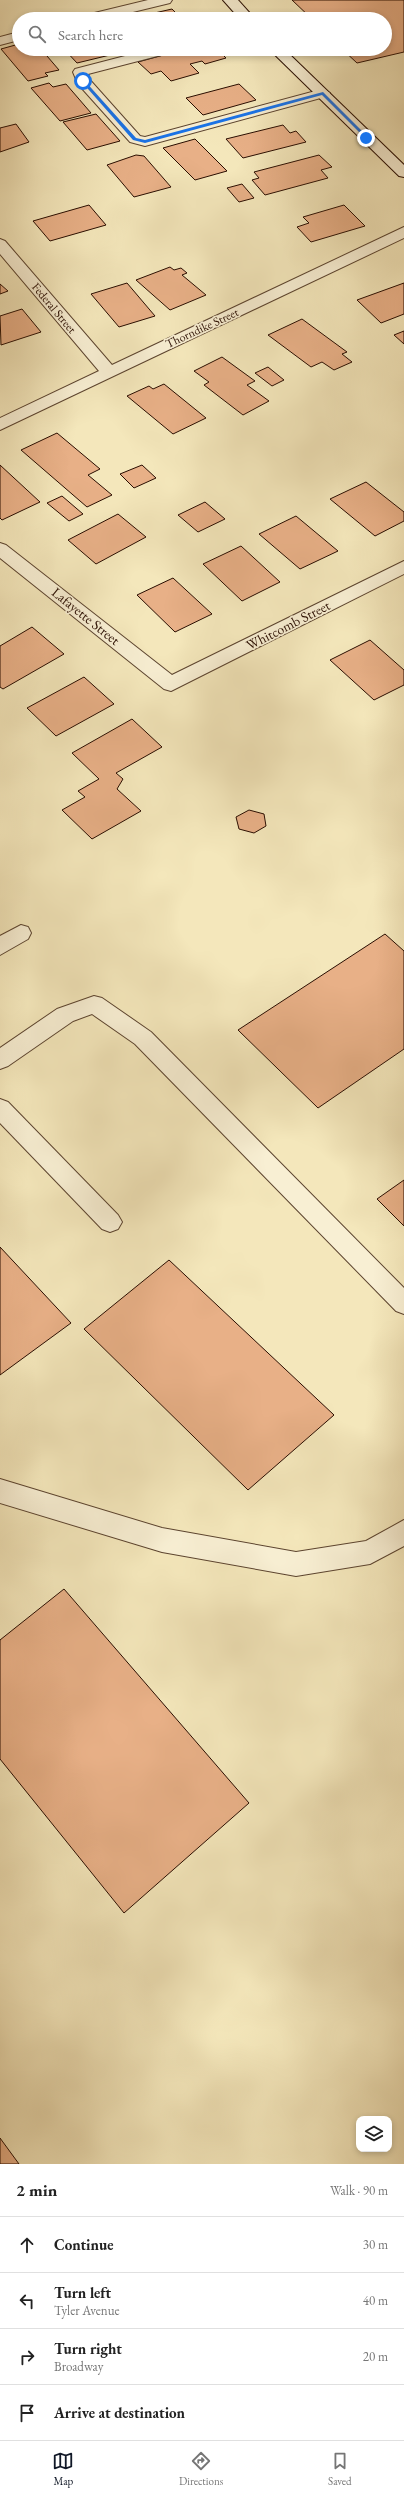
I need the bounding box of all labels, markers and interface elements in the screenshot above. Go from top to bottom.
search box [12,12,392,56]
icon: search [26,23,48,45]
text: Search here [58,25,123,44]
route start [74,72,92,90]
route end [357,129,375,147]
street label: Federal Street [28,279,80,337]
street label: Thorndike Street [163,304,241,352]
street label: Lafayette Street [48,583,124,649]
street label: Whitcomb Street [243,596,334,654]
map controls [356,2116,392,2152]
button: layers [356,2116,392,2152]
text: 2 min [16,2179,57,2201]
text: Walk · 90 m [330,2182,388,2199]
icon: ahead [16,2234,38,2256]
text: Continue [54,2235,114,2254]
text: 30 m [363,2236,388,2253]
text: Turn left [54,2283,111,2302]
icon: left [16,2290,38,2312]
text: 40 m [363,2292,388,2309]
text: Tyler Avenue [54,2302,120,2319]
text: Turn right [54,2339,122,2358]
icon: right [16,2346,38,2368]
text: 20 m [363,2348,388,2365]
text: Broadway [54,2358,103,2375]
icon: arrive [16,2402,38,2424]
text: Arrive at destination [54,2403,185,2422]
tab: Map [52,2450,74,2488]
tab: Directions [179,2450,223,2488]
tab: Saved [328,2450,352,2488]

